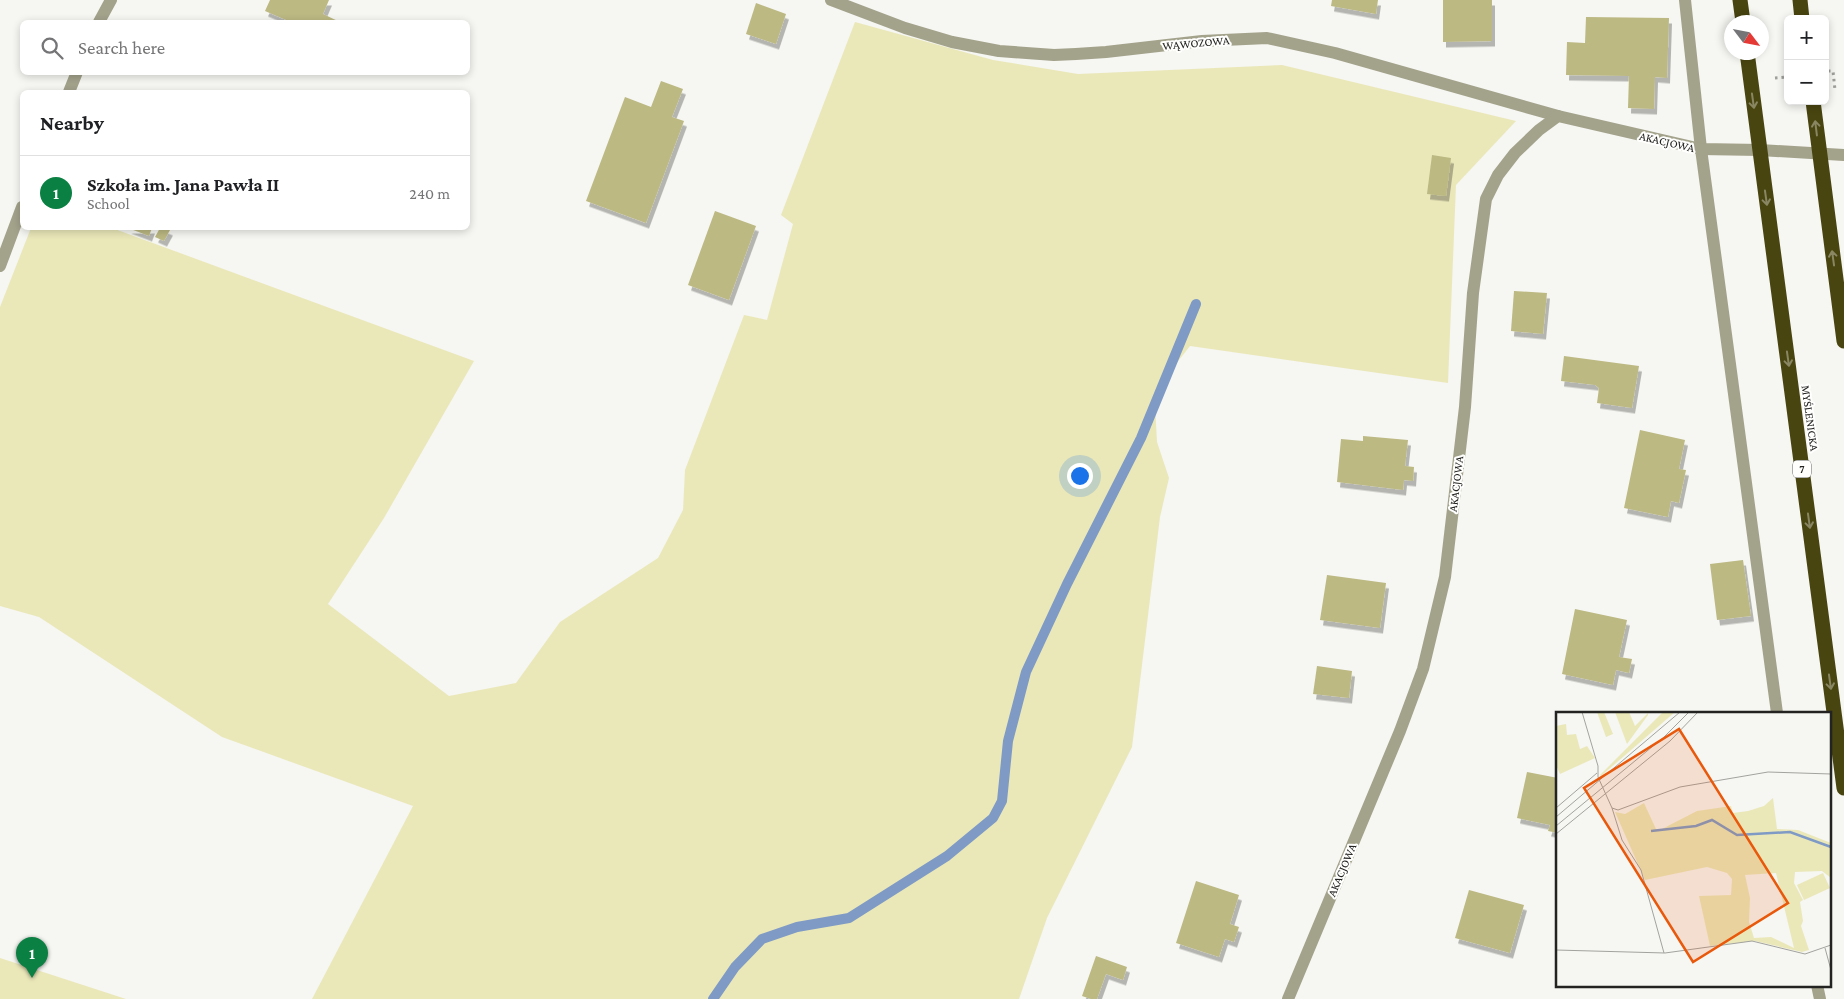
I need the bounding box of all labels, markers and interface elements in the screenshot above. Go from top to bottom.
north arrow [1724,15,1769,60]
map controls [1784,15,1829,105]
button: + [1784,15,1829,60]
search box [20,20,470,75]
street label: WĄWOZOWA [1162,33,1230,53]
icon: search [38,34,66,62]
text: Search here [78,37,165,58]
button: − [1784,60,1829,105]
one-way arrow [1748,92,1758,108]
text: Nearby [40,111,104,135]
one-way arrow [1811,120,1821,136]
street label: AKACJOWA [1638,129,1696,155]
text: Szkoła im. Jana Pawła II [87,174,279,195]
text: 1 [53,185,59,202]
text: 240 m [409,185,450,202]
one-way arrow [1761,190,1771,206]
text: School [87,195,130,212]
one-way arrow [1828,250,1838,266]
one-way arrow [1783,351,1793,367]
street label: MYŚLENICKA [1798,384,1822,452]
street label: AKACJOWA [1446,455,1466,513]
road number: 7 [1793,460,1811,478]
your location [1067,463,1093,489]
one-way arrow [1804,512,1814,528]
one-way arrow [1825,673,1835,689]
inset map [1556,712,1832,986]
street label: AKACJOWA [1325,841,1359,899]
pin: 1 [16,937,48,978]

